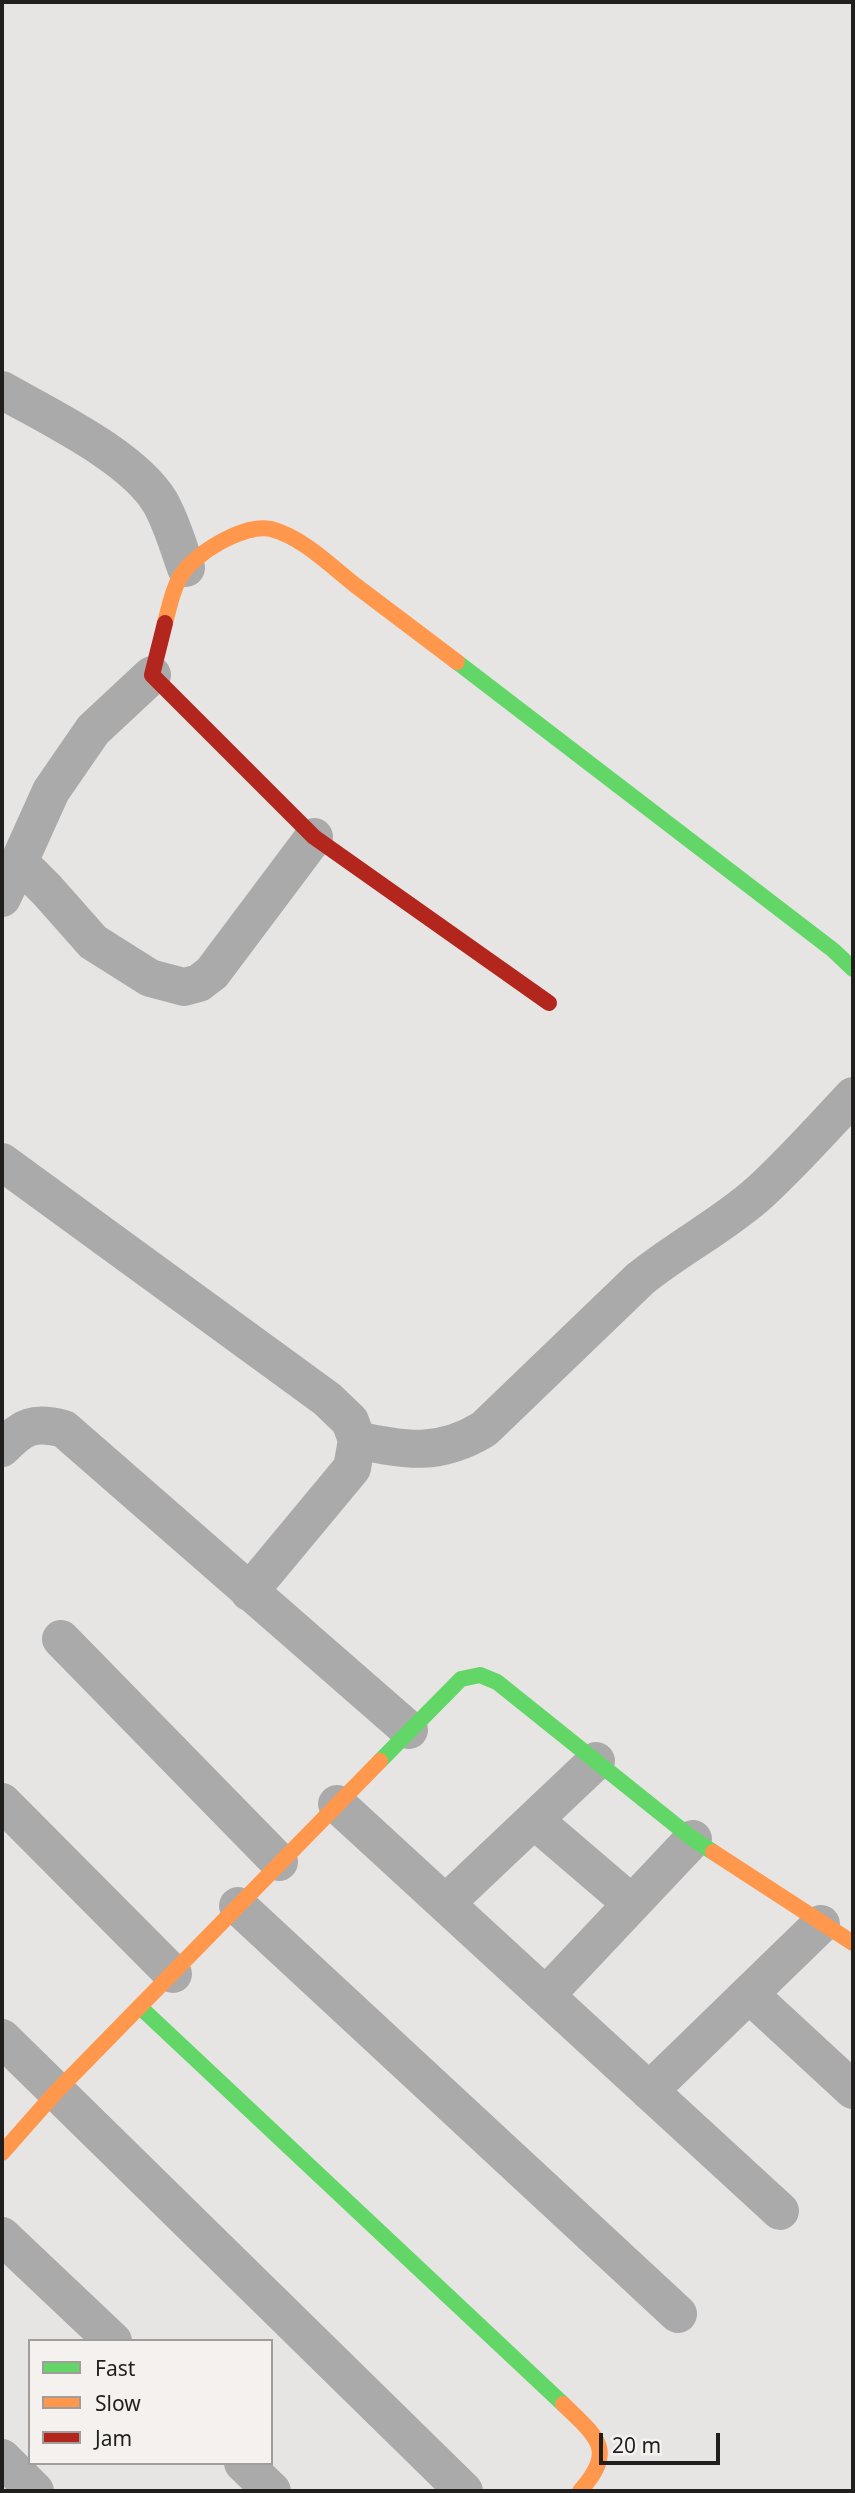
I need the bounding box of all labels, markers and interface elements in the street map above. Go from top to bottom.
legend [28,2339,273,2465]
text: Fast [95,2354,135,2382]
text: Slow [95,2389,141,2417]
scale bar [603,2420,724,2464]
text: Jam [95,2424,132,2452]
text: 20 m [612,2431,661,2459]

